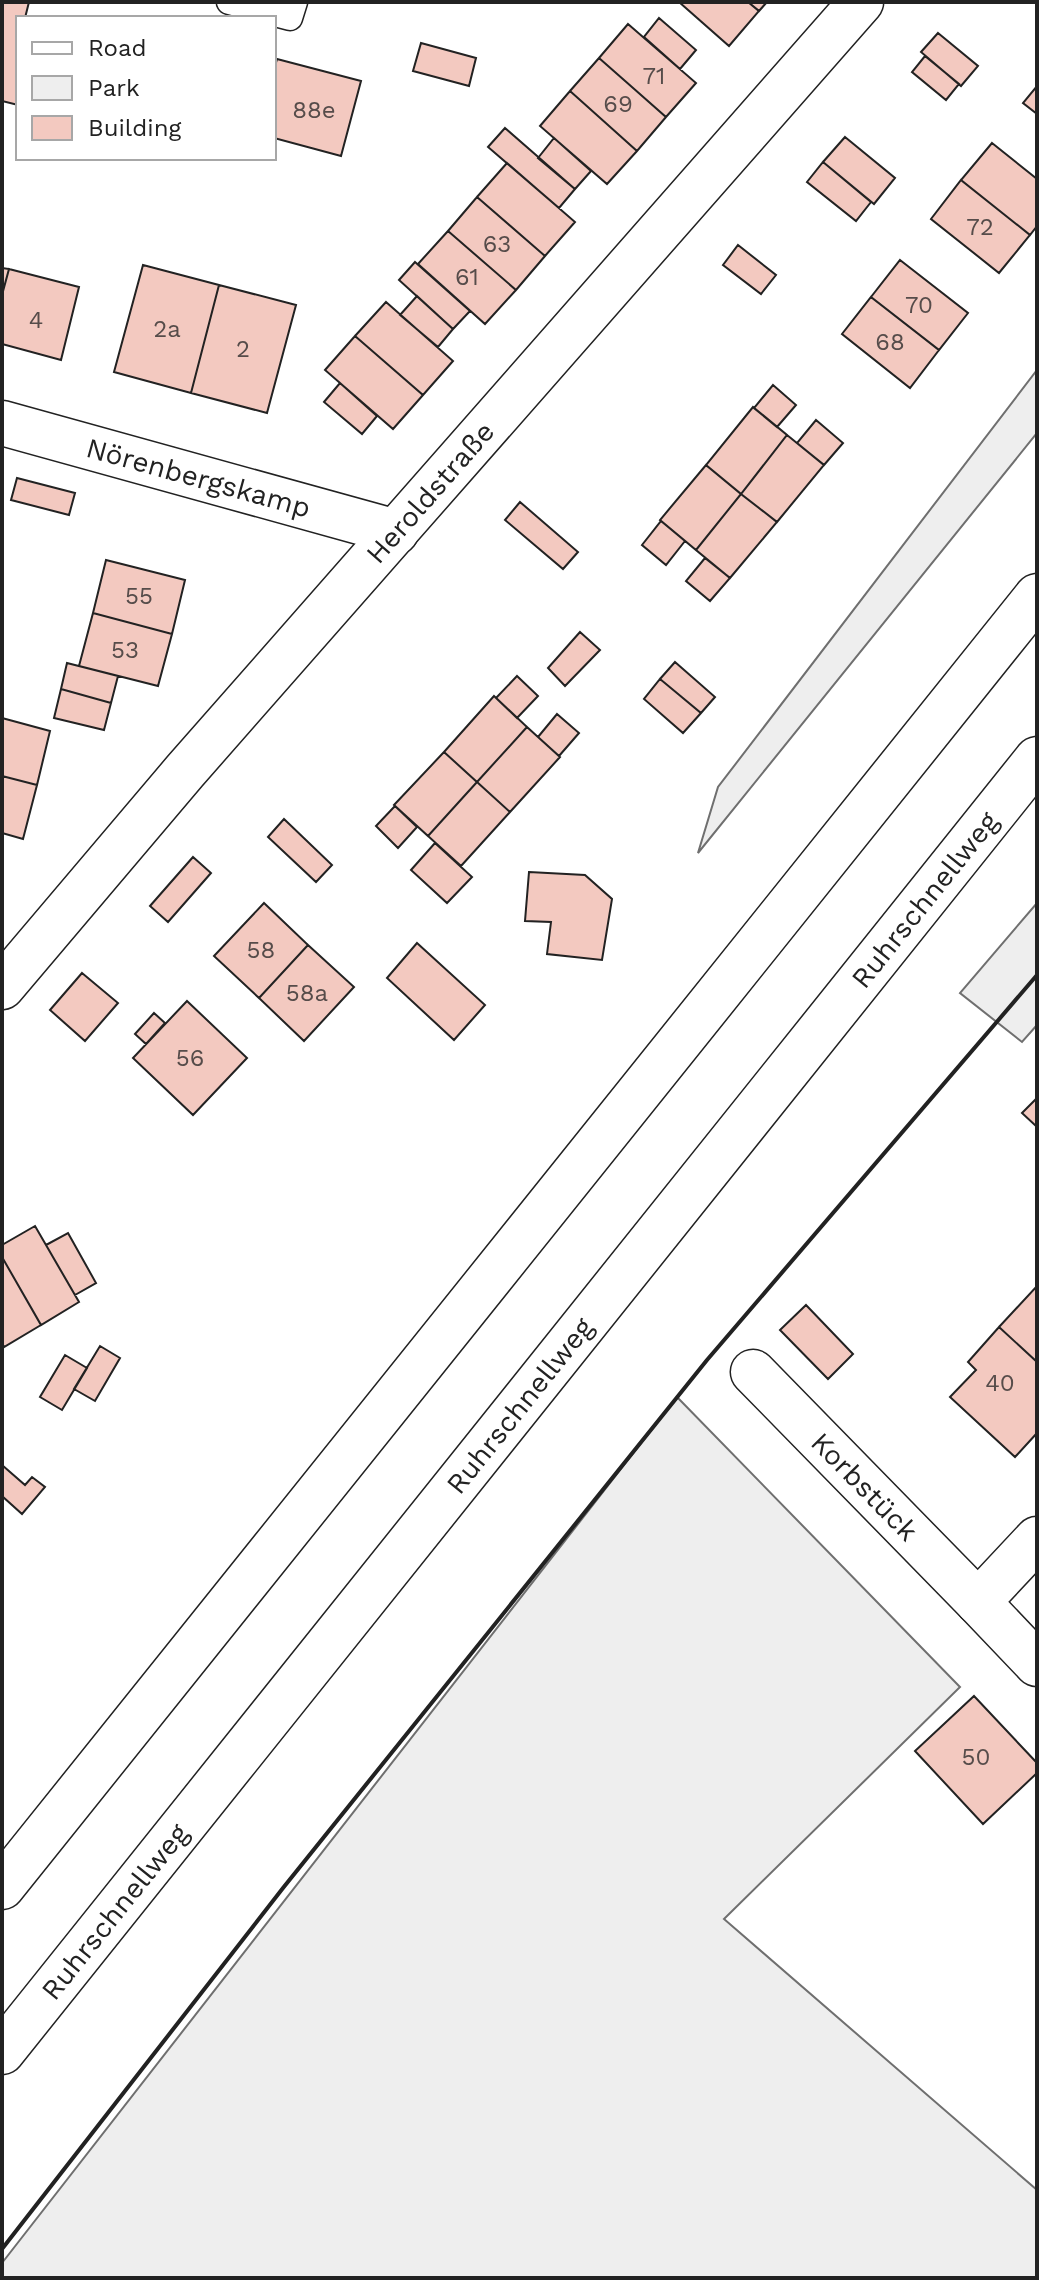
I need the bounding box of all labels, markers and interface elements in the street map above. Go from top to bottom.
legend [16,16,276,160]
text: Road [88,34,147,62]
house number: 71 [643,62,665,90]
text: Park [88,74,140,102]
house number: 69 [603,90,633,118]
house number: 88e [292,96,336,124]
text: Building [88,114,181,142]
house number: 72 [966,213,994,241]
house number: 63 [483,230,511,258]
house number: 61 [455,263,479,291]
house number: 70 [905,291,933,319]
house number: 4 [29,306,43,334]
house number: 2a [153,315,181,343]
house number: 68 [875,328,905,356]
house number: 2 [236,335,250,363]
street label: Heroldstraße [359,415,501,570]
street label: Nörenbergskamp [83,431,314,525]
house number: 55 [125,582,153,610]
house number: 53 [111,636,139,664]
street label: Ruhrschnellweg [844,805,1005,995]
house number: 58 [247,936,275,964]
house number: 58a [286,979,328,1007]
house number: 56 [176,1044,204,1072]
street label: Ruhrschnellweg [440,1311,600,1500]
house number: 40 [985,1369,1015,1397]
street label: Korbstück [804,1426,925,1548]
house number: 50 [962,1743,990,1771]
street label: Ruhrschnellweg [35,1817,195,2006]

